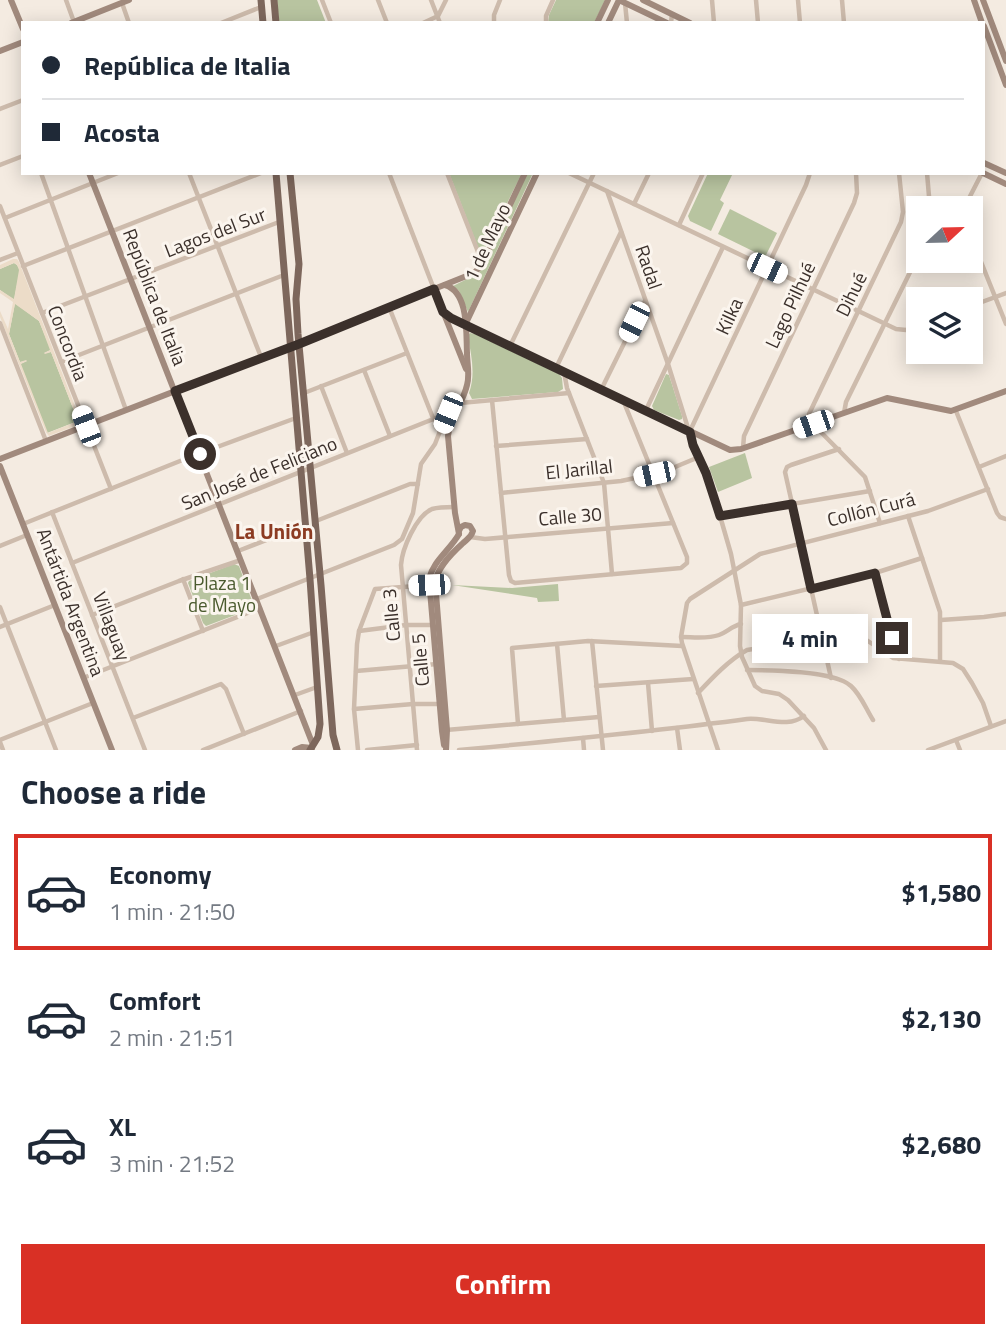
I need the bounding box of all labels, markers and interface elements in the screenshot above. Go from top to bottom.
text: República de Italia [84,46,291,85]
text: Acosta [84,113,160,152]
north arrow [906,196,984,273]
map controls [906,196,983,364]
street label: 1 de Mayo [456,198,517,286]
street label: Lagos del Sur [160,199,270,264]
street label: República de Italia [116,224,195,370]
street label: Radal [628,241,671,293]
car [744,250,791,286]
street label: Lago Pilhué [757,257,822,353]
street label: Dihué [827,267,874,321]
button: layers [906,287,983,364]
street label: Kilka [707,292,750,339]
car [616,299,653,345]
street label: Concordia [41,301,96,385]
car [431,390,466,436]
car [69,403,104,449]
car [790,407,837,441]
street label: San José de Feliciano [176,428,341,517]
route start [184,438,216,470]
street label: El Jarillal [544,451,614,486]
car [632,459,677,489]
street label: Collón Curá [824,483,918,533]
street label: Calle 30 [537,498,603,533]
district label: La Unión [235,515,313,547]
street label: Antártida Argentina [30,524,113,681]
park label: Plaza 1 de Mayo [188,568,256,619]
car [408,574,451,596]
street label: Villaguay [86,587,139,665]
street label: Calle 3 [374,587,407,643]
callout: 4 min [752,614,868,662]
text: 4 min [782,621,838,656]
route end [876,622,908,654]
street label: Calle 5 [403,632,436,688]
text: Choose a ride [21,768,206,816]
text: Economy [109,855,211,894]
icon: car [25,861,88,924]
text: $1,580 [901,873,981,912]
text: 1 min · 21:50 [109,894,235,929]
text: Comfort [109,981,201,1020]
icon: car [25,987,88,1050]
text: $2,130 [901,999,981,1038]
text: 2 min · 21:51 [109,1020,235,1055]
text: XL [109,1107,136,1146]
icon: car [25,1113,88,1176]
text: $2,680 [901,1125,981,1164]
text: 3 min · 21:52 [109,1146,235,1181]
button: Confirm [21,1244,985,1324]

